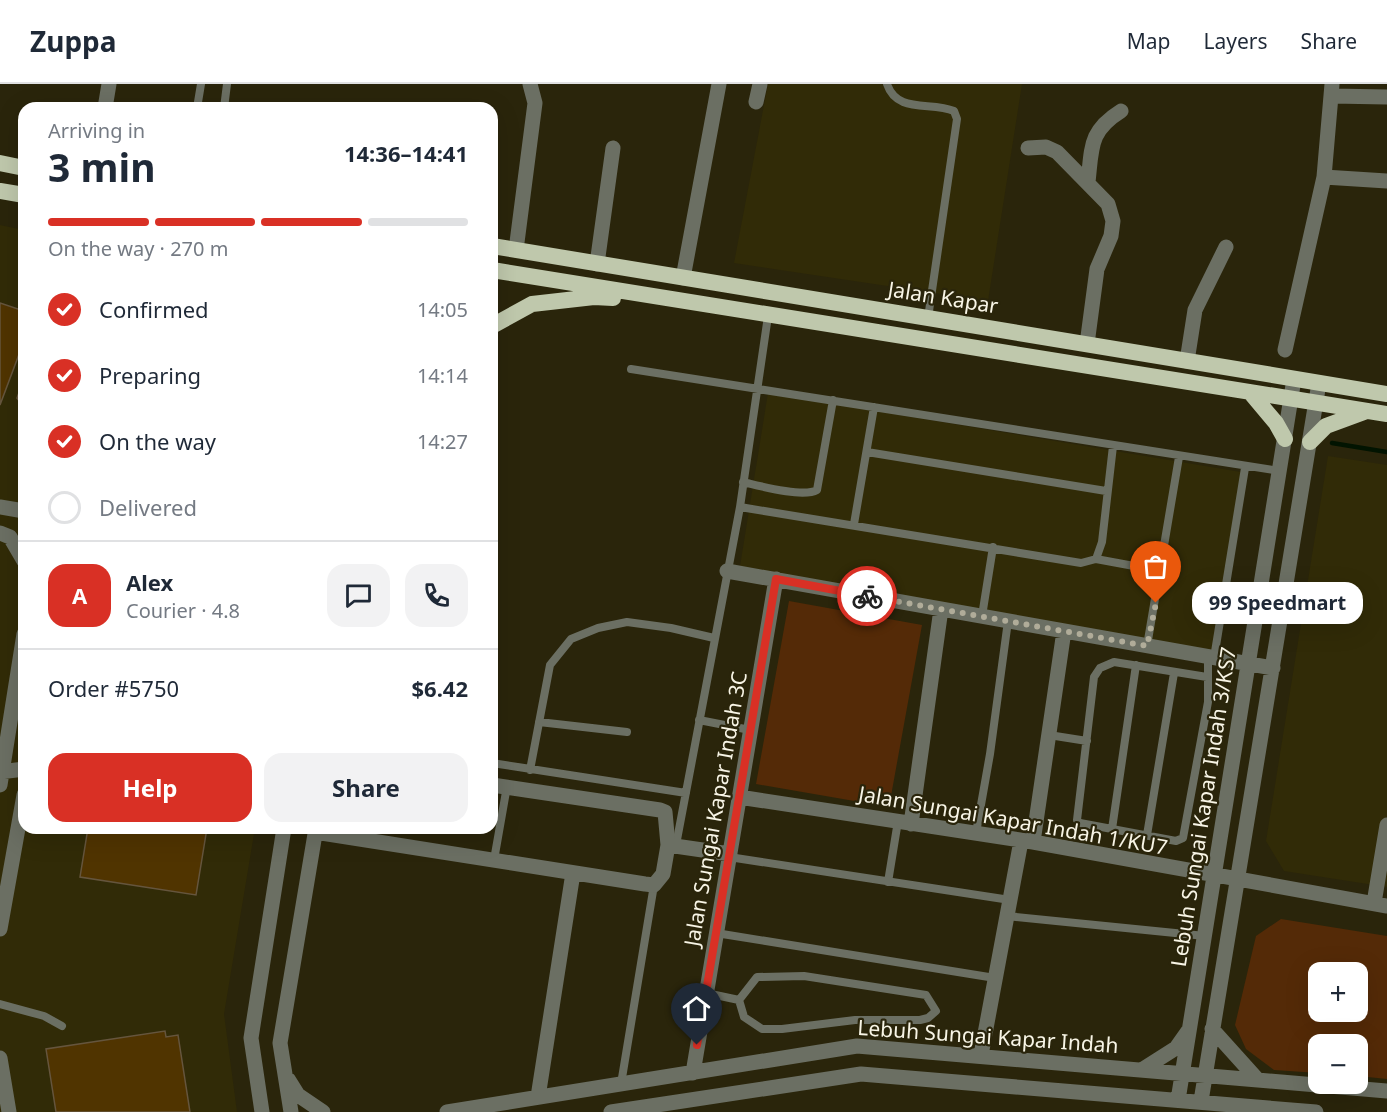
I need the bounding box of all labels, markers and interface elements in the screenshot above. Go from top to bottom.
text: Zuppa [30,22,117,60]
text: Map [1127,27,1171,55]
text: Layers [1204,27,1268,55]
text: Share [1301,27,1357,55]
text: Arriving in [48,117,145,144]
text: 14:36–14:41 [344,138,468,168]
text: 3 min [48,140,155,193]
text: On the way · 270 m [48,235,228,262]
street label: Jalan Kapar [884,274,1001,320]
icon: check [48,293,81,326]
text: Confirmed [99,294,209,324]
text: 14:05 [417,296,468,323]
icon: check [48,359,81,392]
text: Preparing [99,360,201,390]
text: 14:14 [417,362,468,389]
icon: check [48,425,81,458]
text: On the way [99,426,216,456]
text: 14:27 [417,428,468,455]
text: Delivered [99,492,197,522]
pin [1130,541,1181,603]
icon: bag [1139,550,1172,583]
button: chat [327,564,390,627]
button: phone [405,564,468,627]
courier [837,566,897,626]
text: Alex [126,567,173,597]
text: A [72,580,87,610]
icon: bike [851,580,884,613]
callout: 99 Speedmart [1192,582,1363,624]
text: 99 Speedmart [1209,589,1346,616]
text: Courier · 4.8 [126,597,240,624]
street label: Lebuh Sungai Kapar Indah 3/KS7 [1164,645,1242,969]
street label: Jalan Sungai Kapar Indah 3C [677,669,753,950]
text: Order #5750 [48,673,179,703]
text: $6.42 [411,673,468,703]
button: Help [48,753,252,822]
button: Share [264,753,468,822]
street label: Jalan Sungai Kapar Indah 1/KU7 [855,779,1170,861]
map controls [1308,962,1368,1094]
button: + [1308,962,1368,1022]
pin [671,983,722,1045]
icon: home [680,992,713,1025]
street label: Lebuh Sungai Kapar Indah [857,1013,1120,1059]
button: − [1308,1034,1368,1094]

